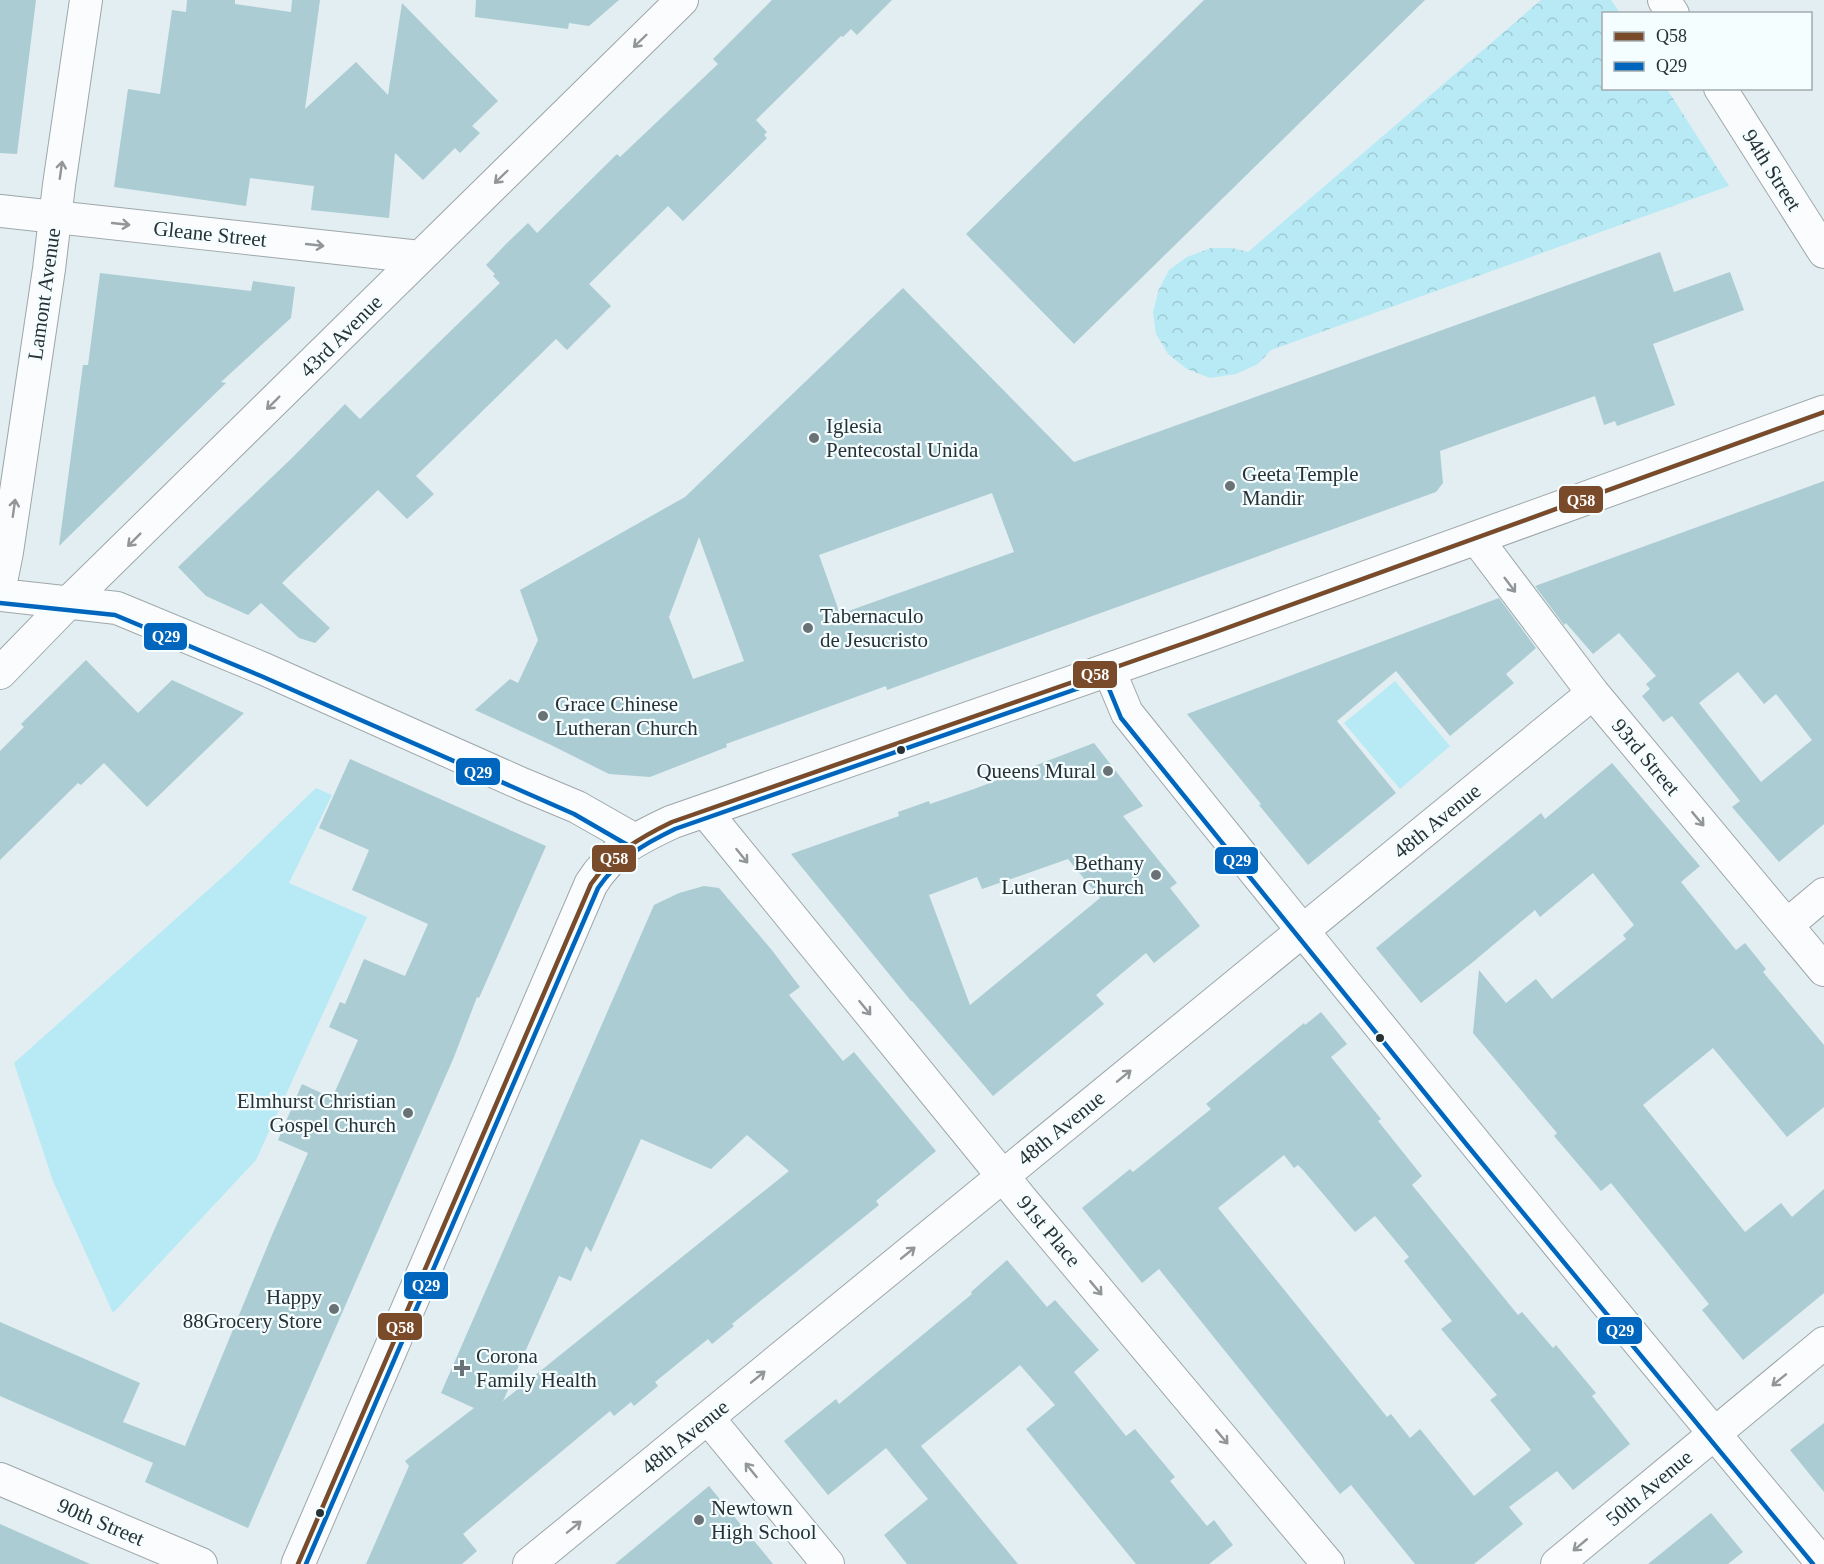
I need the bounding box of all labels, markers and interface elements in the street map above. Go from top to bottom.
legend [1602,12,1812,90]
text: Q58 [1656,26,1687,46]
one-way arrow [633,33,648,48]
text: Q29 [1656,56,1687,76]
street label: 94th Street [1738,125,1807,215]
one-way arrow [56,160,67,180]
one-way arrow [494,170,509,185]
street label: Gleane Street [152,216,268,252]
one-way arrow [110,219,130,230]
street label: Lamont Avenue [23,226,65,362]
one-way arrow [304,240,324,251]
street label: 43rd Avenue [295,290,387,382]
one-way arrow [265,395,280,410]
place label: Iglesia Pentecostal Unida [826,414,979,462]
marker: Iglesia Pentecostal Unida [807,431,821,445]
place label: Geeta Temple Mandir [1242,462,1359,510]
marker: Geeta Temple Mandir [1223,479,1237,493]
line badge: Q58 [1558,485,1604,514]
text: Q58 [1567,492,1595,509]
one-way arrow [8,499,19,519]
one-way arrow [126,532,141,547]
one-way arrow [1504,577,1517,593]
place label: Tabernaculo de Jesucristo [820,604,928,652]
marker: Tabernaculo de Jesucristo [801,621,815,635]
line badge: Q29 [143,622,188,651]
text: Q29 [152,628,180,645]
line badge: Q58 [1072,660,1118,689]
text: Q58 [1081,666,1109,683]
place label: Grace Chinese Lutheran Church [555,692,698,740]
marker: Grace Chinese Lutheran Church [536,709,550,723]
street label: 93rd Street [1607,714,1685,800]
unlabelled marker [895,744,907,756]
line badge: Q29 [455,757,501,786]
place label: Queens Mural [976,759,1096,783]
text: Q29 [464,764,492,781]
marker: Queens Mural [1101,764,1115,778]
street label: 48th Avenue [1389,779,1485,863]
one-way arrow [1691,811,1705,826]
line badge: Q58 [591,844,637,873]
line badge: Q29 [1214,846,1259,875]
one-way arrow [735,848,748,864]
text: Q58 [600,850,628,867]
place label: Bethany Lutheran Church [1001,851,1144,899]
text: Q29 [1223,852,1251,869]
marker: Bethany Lutheran Church [1149,868,1163,882]
one-way arrow [859,999,872,1015]
unlabelled marker [1374,1032,1386,1044]
one-way arrow [1116,1070,1132,1083]
street label: 48th Avenue [1013,1086,1109,1170]
place label: Elmhurst Christian Gospel Church [237,1089,396,1137]
marker: Elmhurst Christian Gospel Church [401,1106,415,1120]
street label: 91st Place [1012,1190,1086,1272]
one-way arrow [900,1247,916,1260]
line badge: Q29 [403,1271,449,1300]
text: Q29 [412,1277,440,1294]
one-way arrow [1089,1280,1103,1295]
place label: Happy 88Grocery Store [183,1285,322,1333]
marker: Happy 88Grocery Store [327,1302,341,1316]
line badge: Q58 [377,1312,423,1341]
line badge: Q29 [1597,1316,1643,1345]
text: Q58 [386,1319,414,1336]
text: Q29 [1606,1322,1634,1339]
place label: Corona Family Health [476,1344,597,1392]
marker: Corona Family Health [453,1359,471,1377]
one-way arrow [750,1370,765,1384]
one-way arrow [1772,1373,1787,1387]
street label: 48th Avenue [637,1395,733,1479]
one-way arrow [1215,1429,1228,1445]
street label: 50th Avenue [1601,1445,1697,1531]
one-way arrow [745,1462,758,1478]
street label: 90th Street [54,1493,148,1551]
place label: Newtown High School [711,1496,817,1544]
unlabelled marker [314,1507,326,1519]
marker: Newtown High School [692,1513,706,1527]
one-way arrow [566,1521,582,1534]
one-way arrow [1573,1538,1588,1552]

